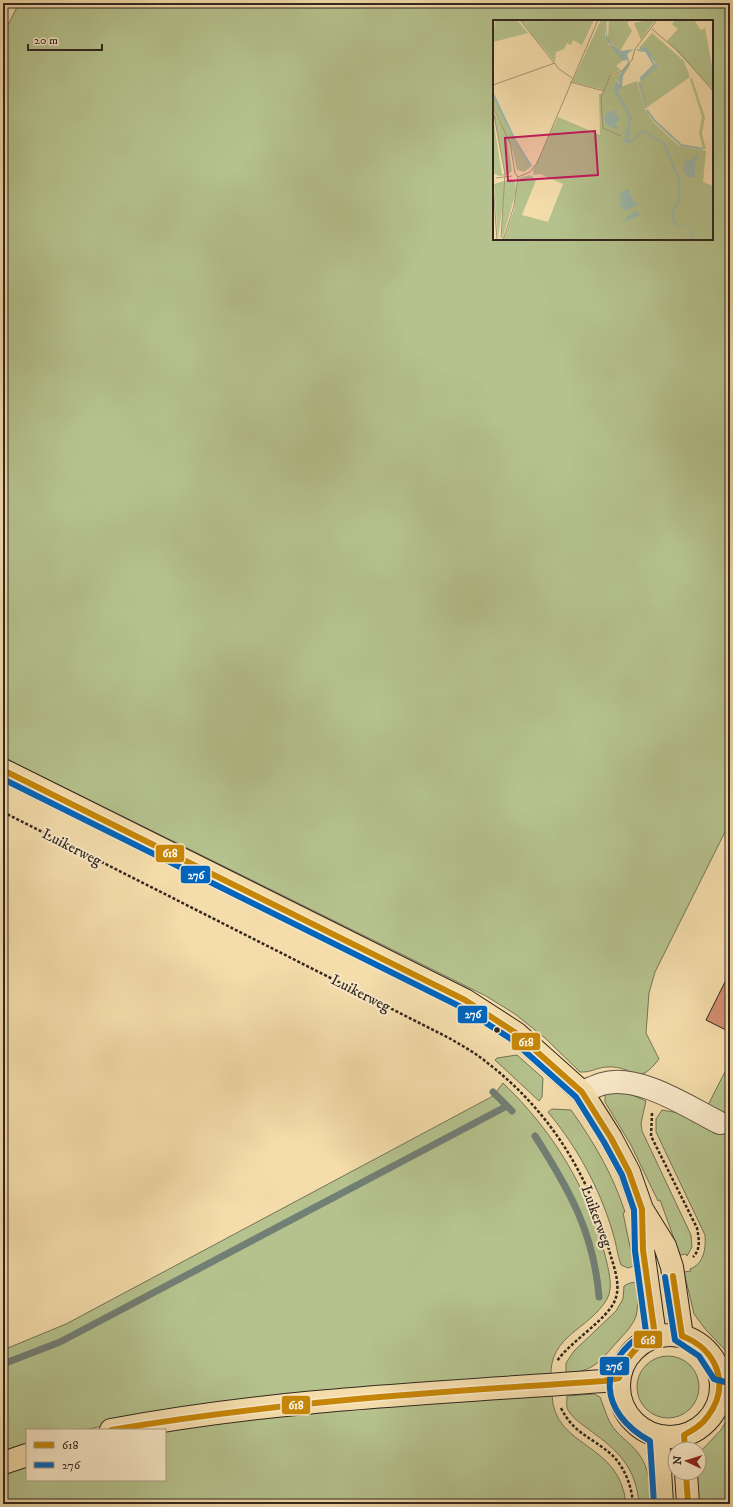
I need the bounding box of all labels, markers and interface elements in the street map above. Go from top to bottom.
inset map [493,20,713,240]
scale bar [28,26,102,52]
text: 20 m [34,33,58,48]
street label: Luikerweg [39,824,105,871]
line badge: 618 [155,844,185,863]
text: 618 [162,847,178,861]
line badge: 276 [180,865,211,884]
text: 276 [188,869,206,883]
street label: Luikerweg [328,970,394,1017]
line badge: 276 [457,1005,488,1024]
text: 276 [465,1008,483,1022]
unlabelled marker [492,1025,502,1035]
line badge: 618 [511,1032,541,1051]
text: 618 [518,1036,534,1050]
street label: Luikerweg [577,1183,617,1250]
line badge: 618 [633,1330,663,1349]
text: 618 [640,1334,656,1348]
line badge: 276 [599,1356,630,1376]
text: 276 [606,1360,624,1374]
line badge: 618 [281,1395,311,1415]
text: 618 [288,1399,304,1413]
legend [26,1429,166,1481]
text: 618 [62,1438,79,1453]
north arrow [667,1441,707,1481]
text: N [671,1455,685,1465]
text: 276 [62,1458,81,1473]

